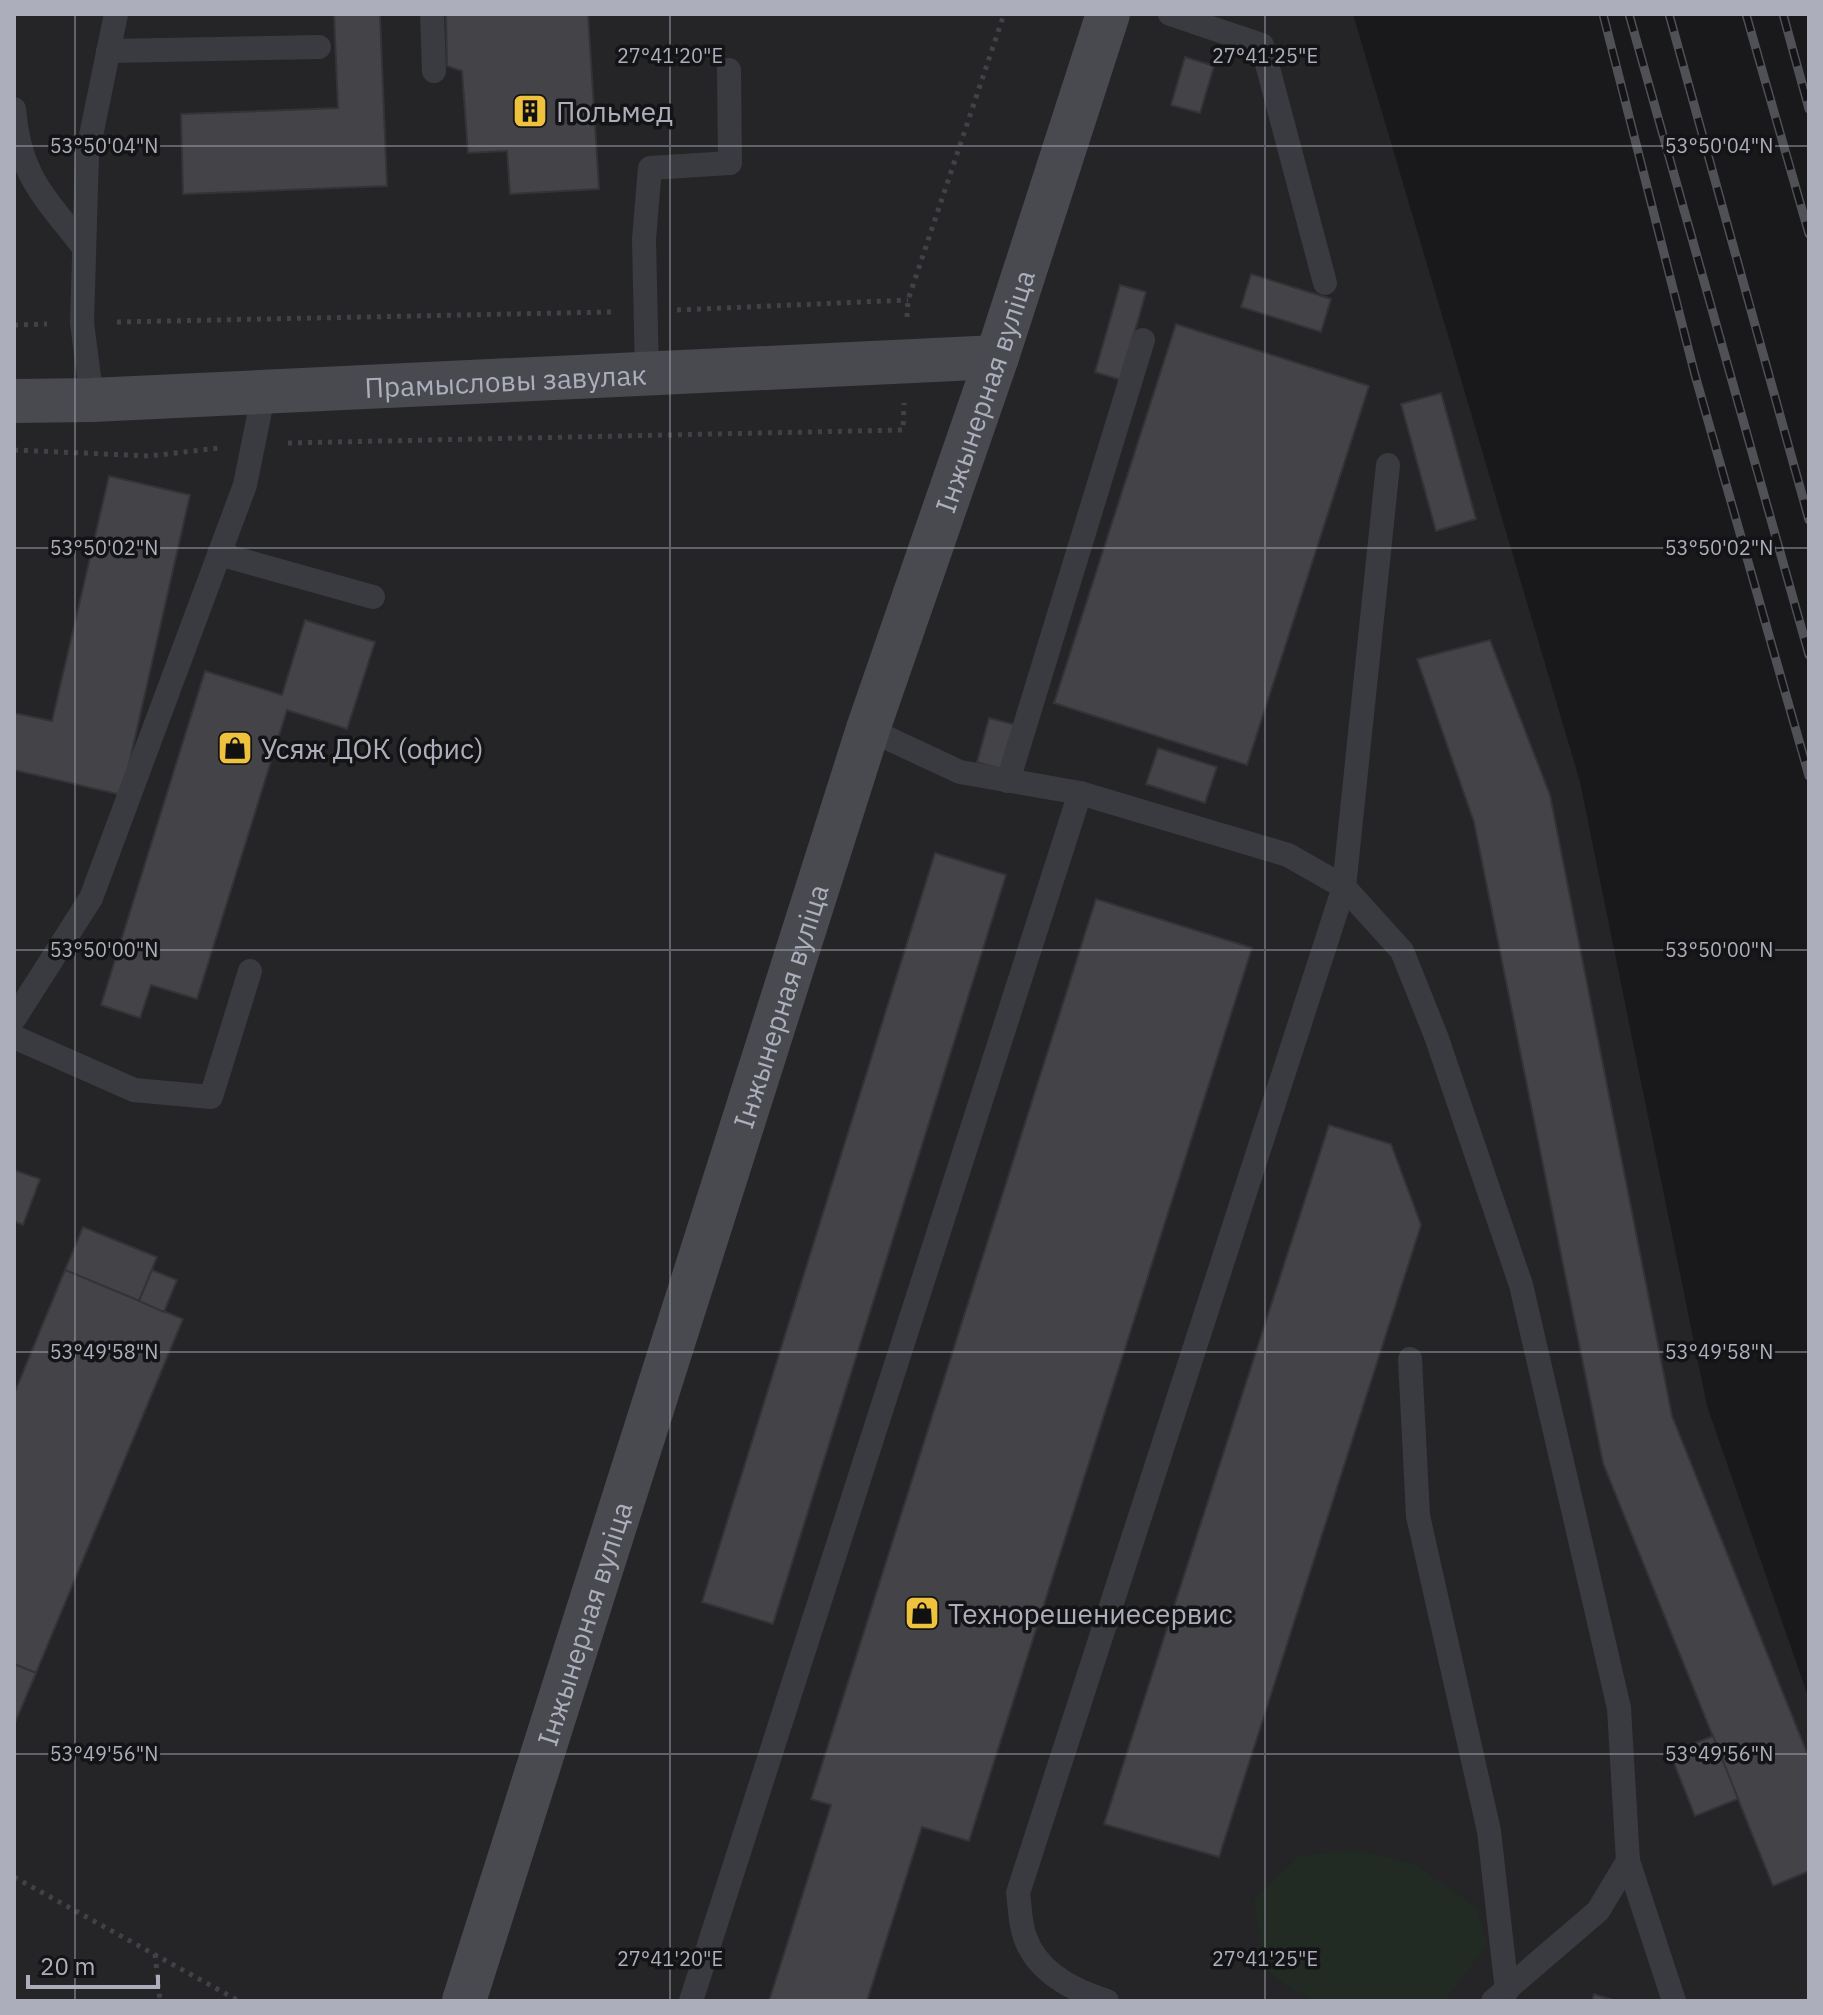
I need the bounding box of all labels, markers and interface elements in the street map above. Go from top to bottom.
text: 27°41'20"E [617,42,723,69]
text: 27°41'25"E [1212,42,1318,69]
building icon: Польмед [511,92,549,130]
place label: Польмед [556,93,673,130]
text: 53°50'04"N [50,132,158,159]
text: 53°50'04"N [1665,132,1773,159]
street label: Інжынерная вуліца [926,265,1043,517]
street label: Прамысловы завулак [364,355,647,406]
text: 53°50'02"N [50,534,158,561]
text: 53°50'02"N [1665,534,1773,561]
shop icon: Усяж ДОК (офис) [216,729,254,767]
place label: Усяж ДОК (офис) [261,730,484,767]
street label: Інжынерная вуліца [724,879,836,1133]
text: 53°50'00"N [50,936,158,963]
text: 53°50'00"N [1665,936,1773,963]
text: 53°49'58"N [50,1338,158,1365]
text: 53°49'58"N [1665,1338,1773,1365]
street label: Інжынерная вуліца [528,1497,640,1750]
shop icon: Технорешениесервис [903,1594,941,1632]
place label: Технорешениесервис [948,1595,1233,1632]
text: 53°49'56"N [50,1740,158,1767]
text: 53°49'56"N [1665,1740,1773,1767]
scale bar [28,1939,158,1989]
text: 27°41'20"E [617,1945,723,1972]
text: 27°41'25"E [1212,1945,1318,1972]
text: 20 m [40,1950,95,1982]

